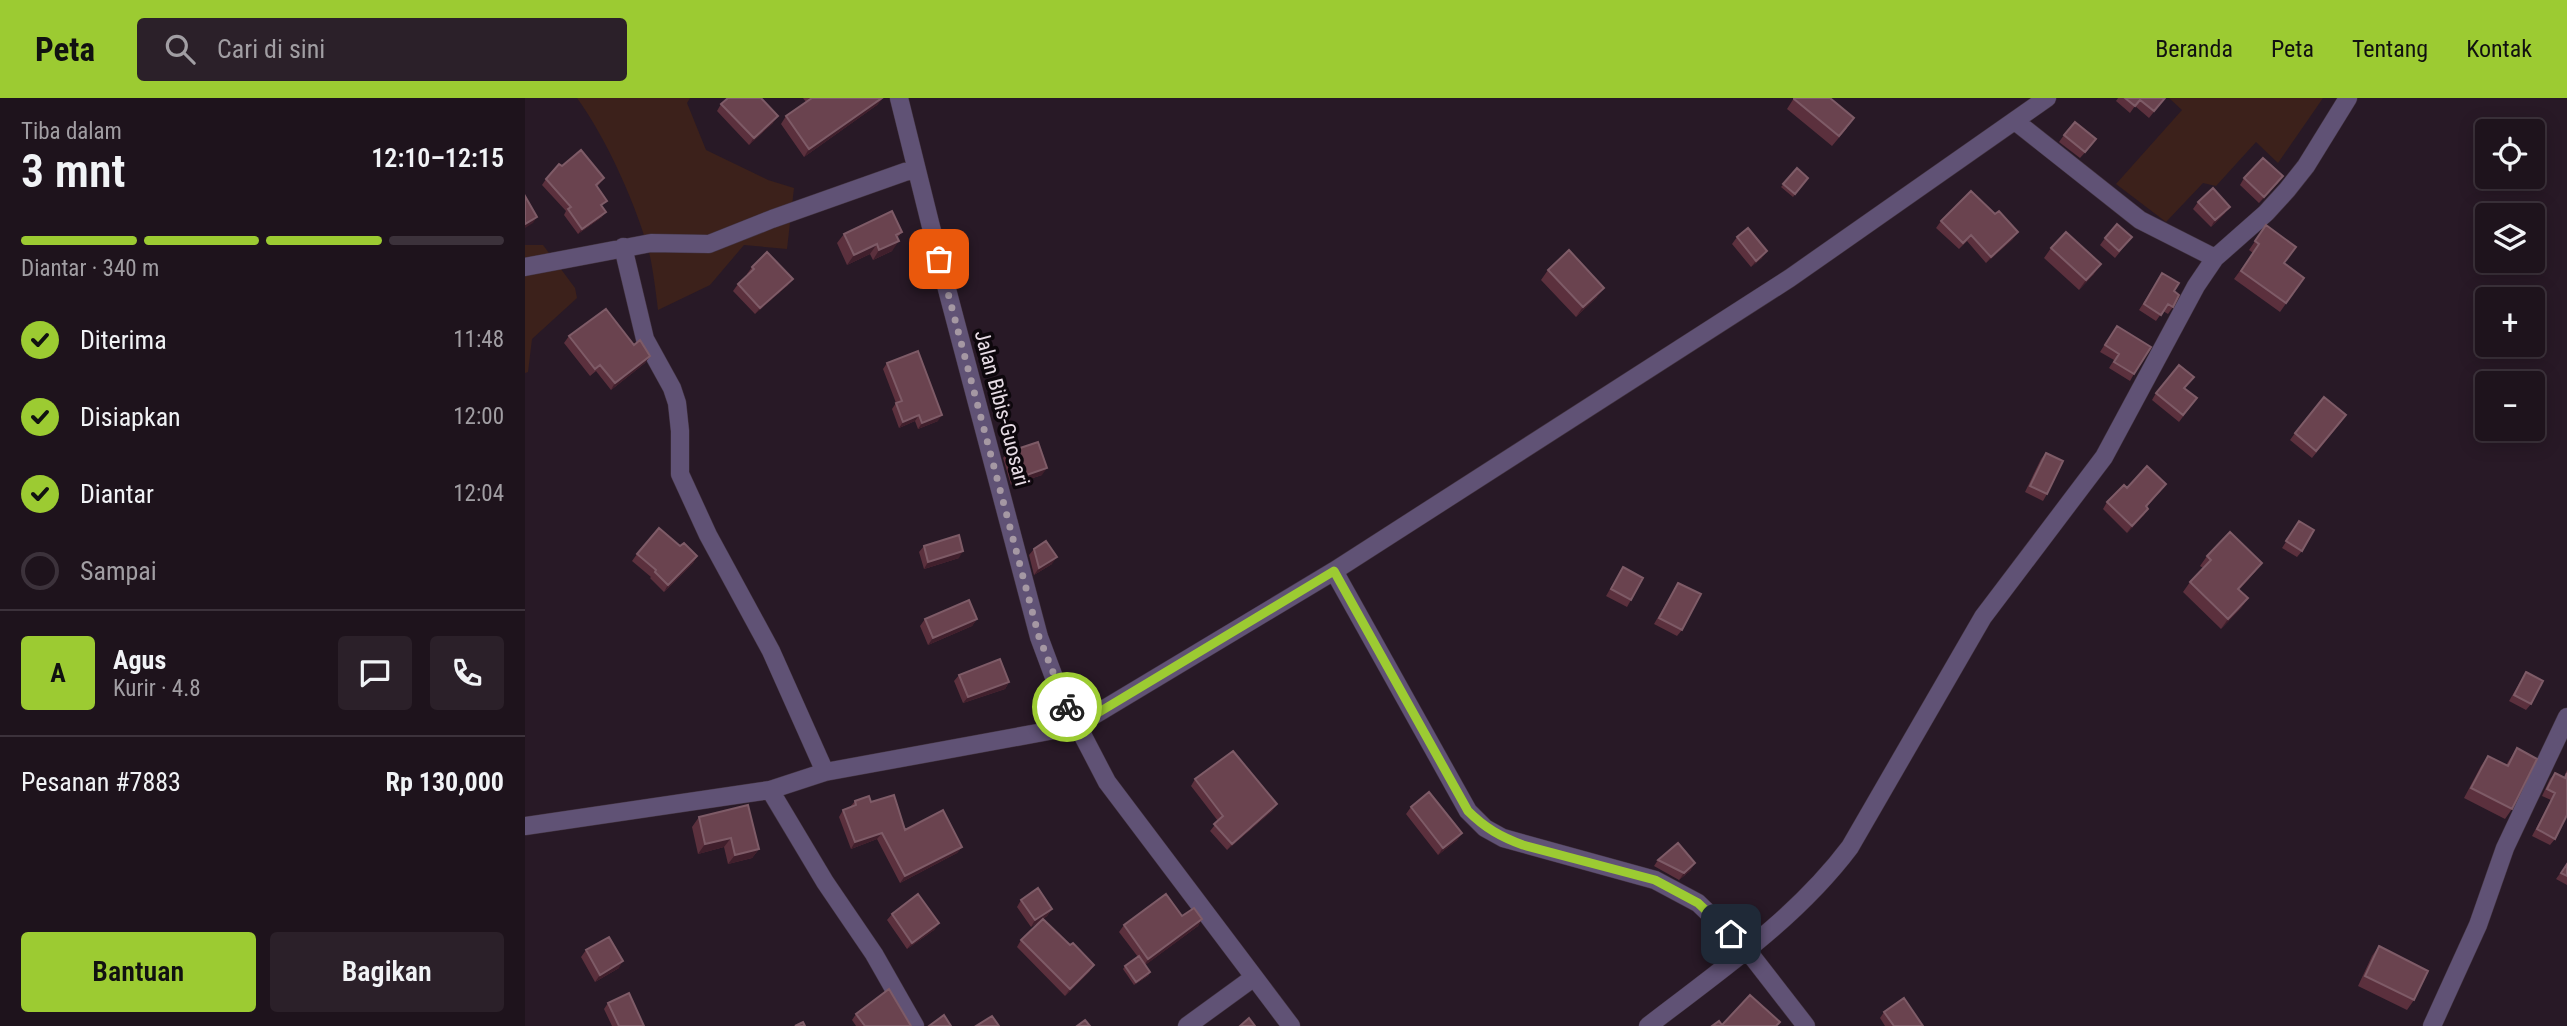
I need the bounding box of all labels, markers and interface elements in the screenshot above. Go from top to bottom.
search box [137,18,627,81]
text: Peta [35,30,95,69]
icon: search [161,30,199,68]
text: Cari di sini [217,34,325,64]
text: Beranda [2155,35,2233,63]
text: Peta [2271,35,2314,63]
text: Tentang [2352,35,2428,63]
text: Kontak [2466,35,2532,63]
text: Tiba dalam [21,118,122,145]
map controls [2475,119,2545,441]
button: locate [2475,119,2545,189]
text: 12:10–12:15 [371,143,504,173]
text: 3 mnt [21,144,126,198]
button: layers [2475,203,2545,273]
pin [909,229,969,289]
icon: bag [920,240,958,278]
text: Diantar · 340 m [21,255,159,282]
button: + [2475,287,2545,357]
icon: check [21,321,59,359]
text: Diterima [80,325,167,355]
text: 11:48 [453,326,504,353]
street label: Jalan Bibis-Guosari [970,327,1034,489]
button: − [2475,371,2545,441]
icon: check [21,398,59,436]
text: Disiapkan [80,402,181,432]
text: 12:00 [453,403,504,430]
icon: check [21,475,59,513]
text: Diantar [80,479,154,509]
text: 12:04 [453,480,504,507]
text: Sampai [80,556,157,586]
button: chat [338,636,412,710]
button: phone [430,636,504,710]
text: Agus [113,645,166,675]
text: A [50,658,66,688]
courier [1032,672,1102,742]
text: Kurir · 4.8 [113,675,201,702]
icon: bike [1048,688,1086,726]
text: Pesanan #7883 [21,767,181,797]
text: Rp 130,000 [386,767,504,797]
pin [1701,904,1761,964]
icon: home [1712,915,1750,953]
button: Bantuan [21,932,256,1012]
button: Bagikan [270,932,504,1012]

